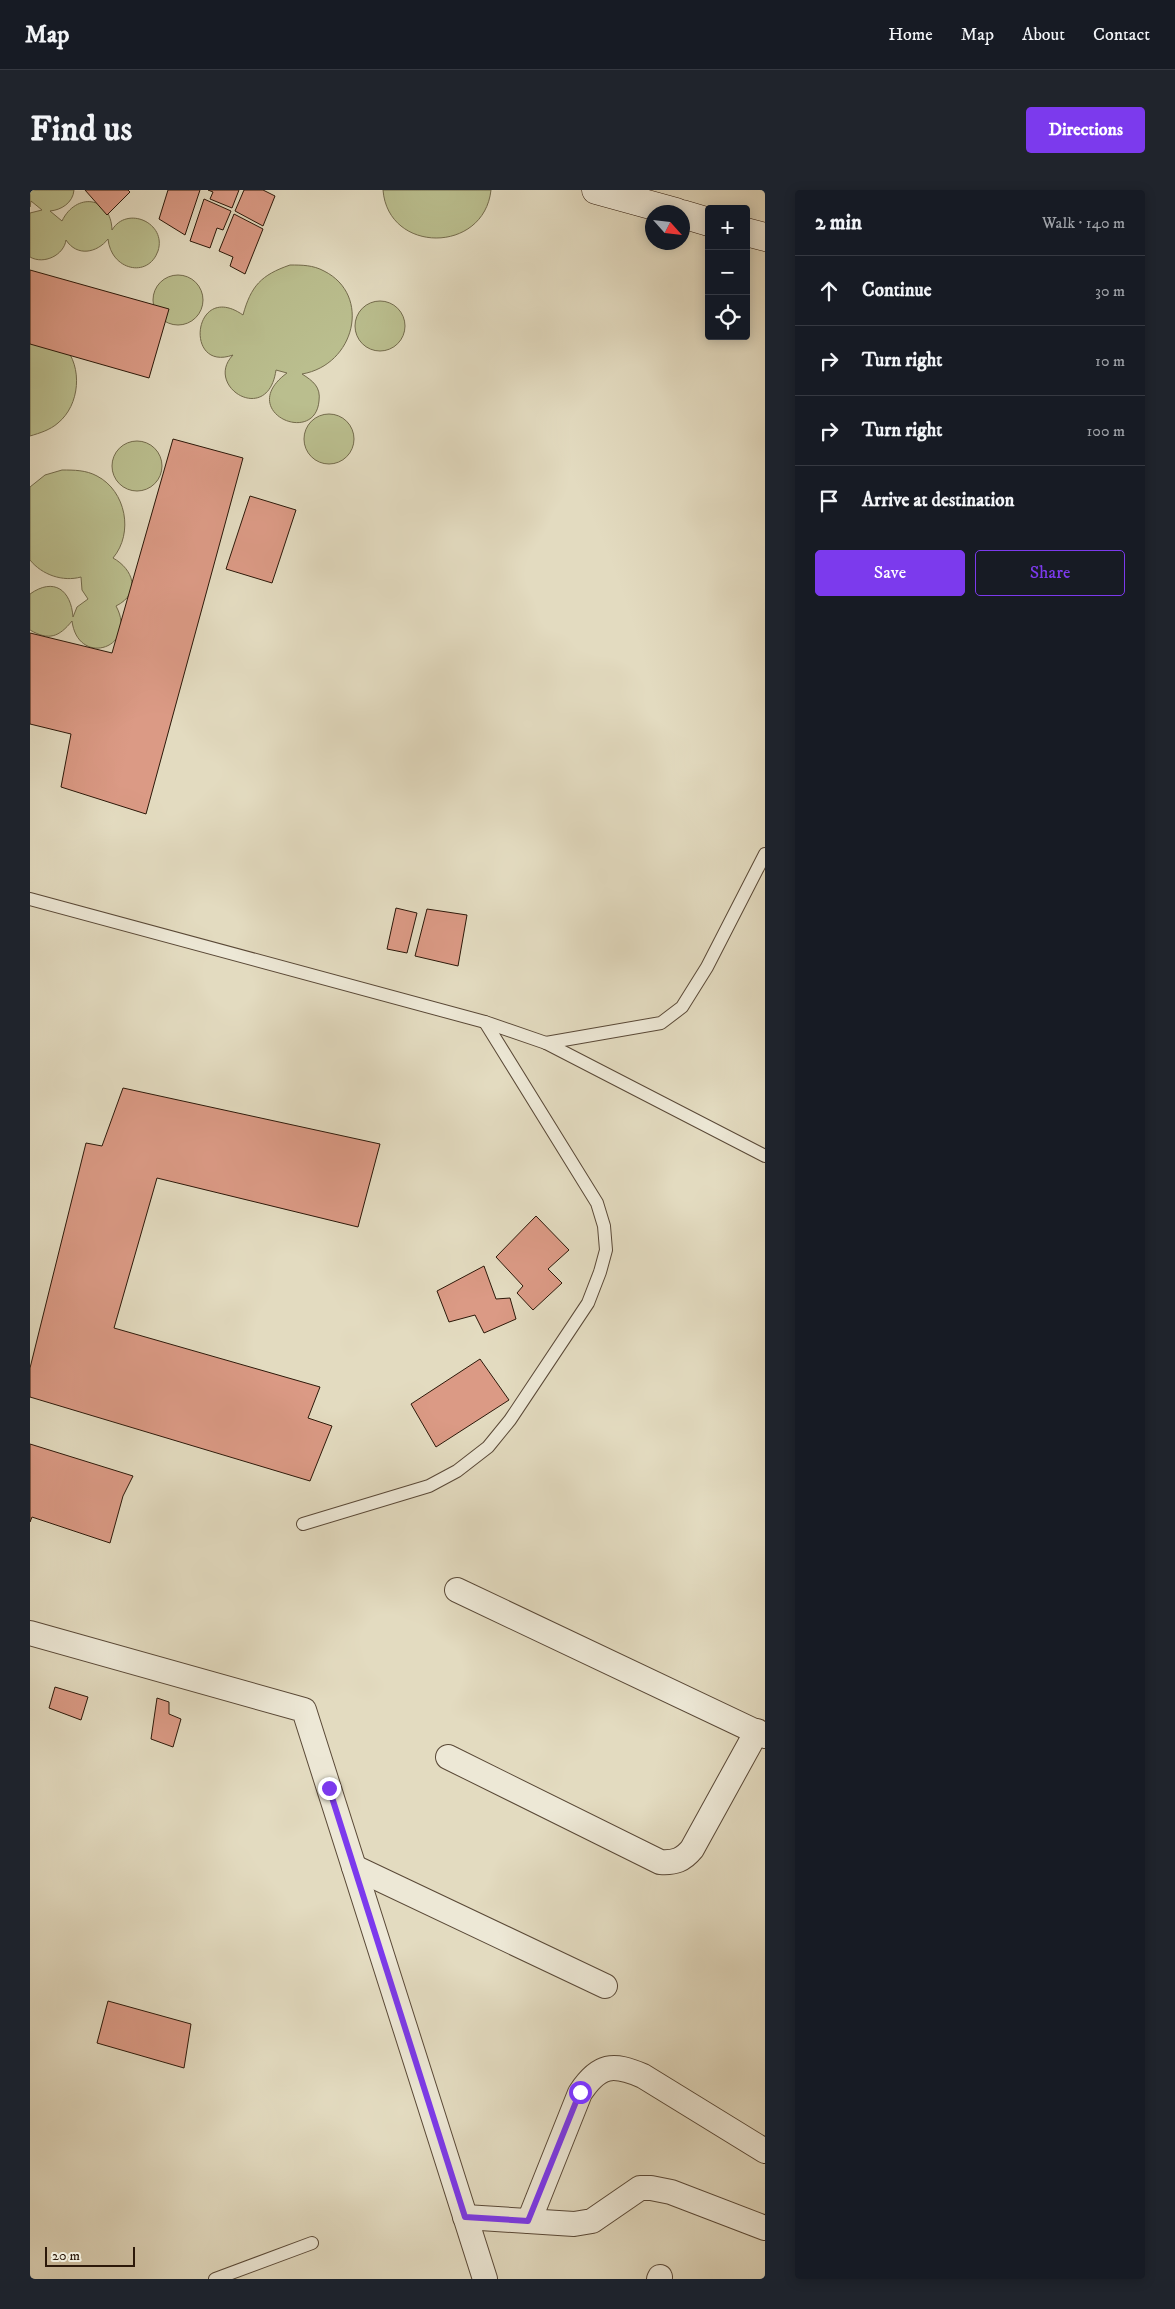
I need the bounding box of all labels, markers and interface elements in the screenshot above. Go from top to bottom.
text: Map [25,20,69,50]
text: Home [888,24,933,46]
text: Map [961,24,994,46]
text: About [1022,24,1065,46]
text: Contact [1093,24,1150,46]
button: Directions [1026,107,1145,153]
text: Find us [30,108,132,152]
north arrow [645,205,690,250]
map controls [705,205,750,340]
button: + [705,205,750,250]
text: 2 min [815,210,862,236]
text: Walk · 140 m [1042,213,1125,233]
button: − [705,250,750,295]
icon: ahead [815,277,843,305]
text: Continue [862,279,932,302]
text: 30 m [1095,281,1125,301]
button: locate [705,295,750,340]
icon: right [815,347,843,375]
text: Turn right [862,349,942,372]
text: 10 m [1095,351,1125,371]
icon: right [815,417,843,445]
text: Turn right [862,419,942,442]
text: 100 m [1087,421,1125,441]
icon: arrive [815,487,843,515]
text: Arrive at destination [862,489,1014,512]
button: Save [815,550,965,596]
button: Share [975,550,1125,596]
route end [318,1777,341,1800]
route start [569,2081,592,2104]
scale bar [45,2244,135,2267]
text: 20 m [52,2247,80,2265]

